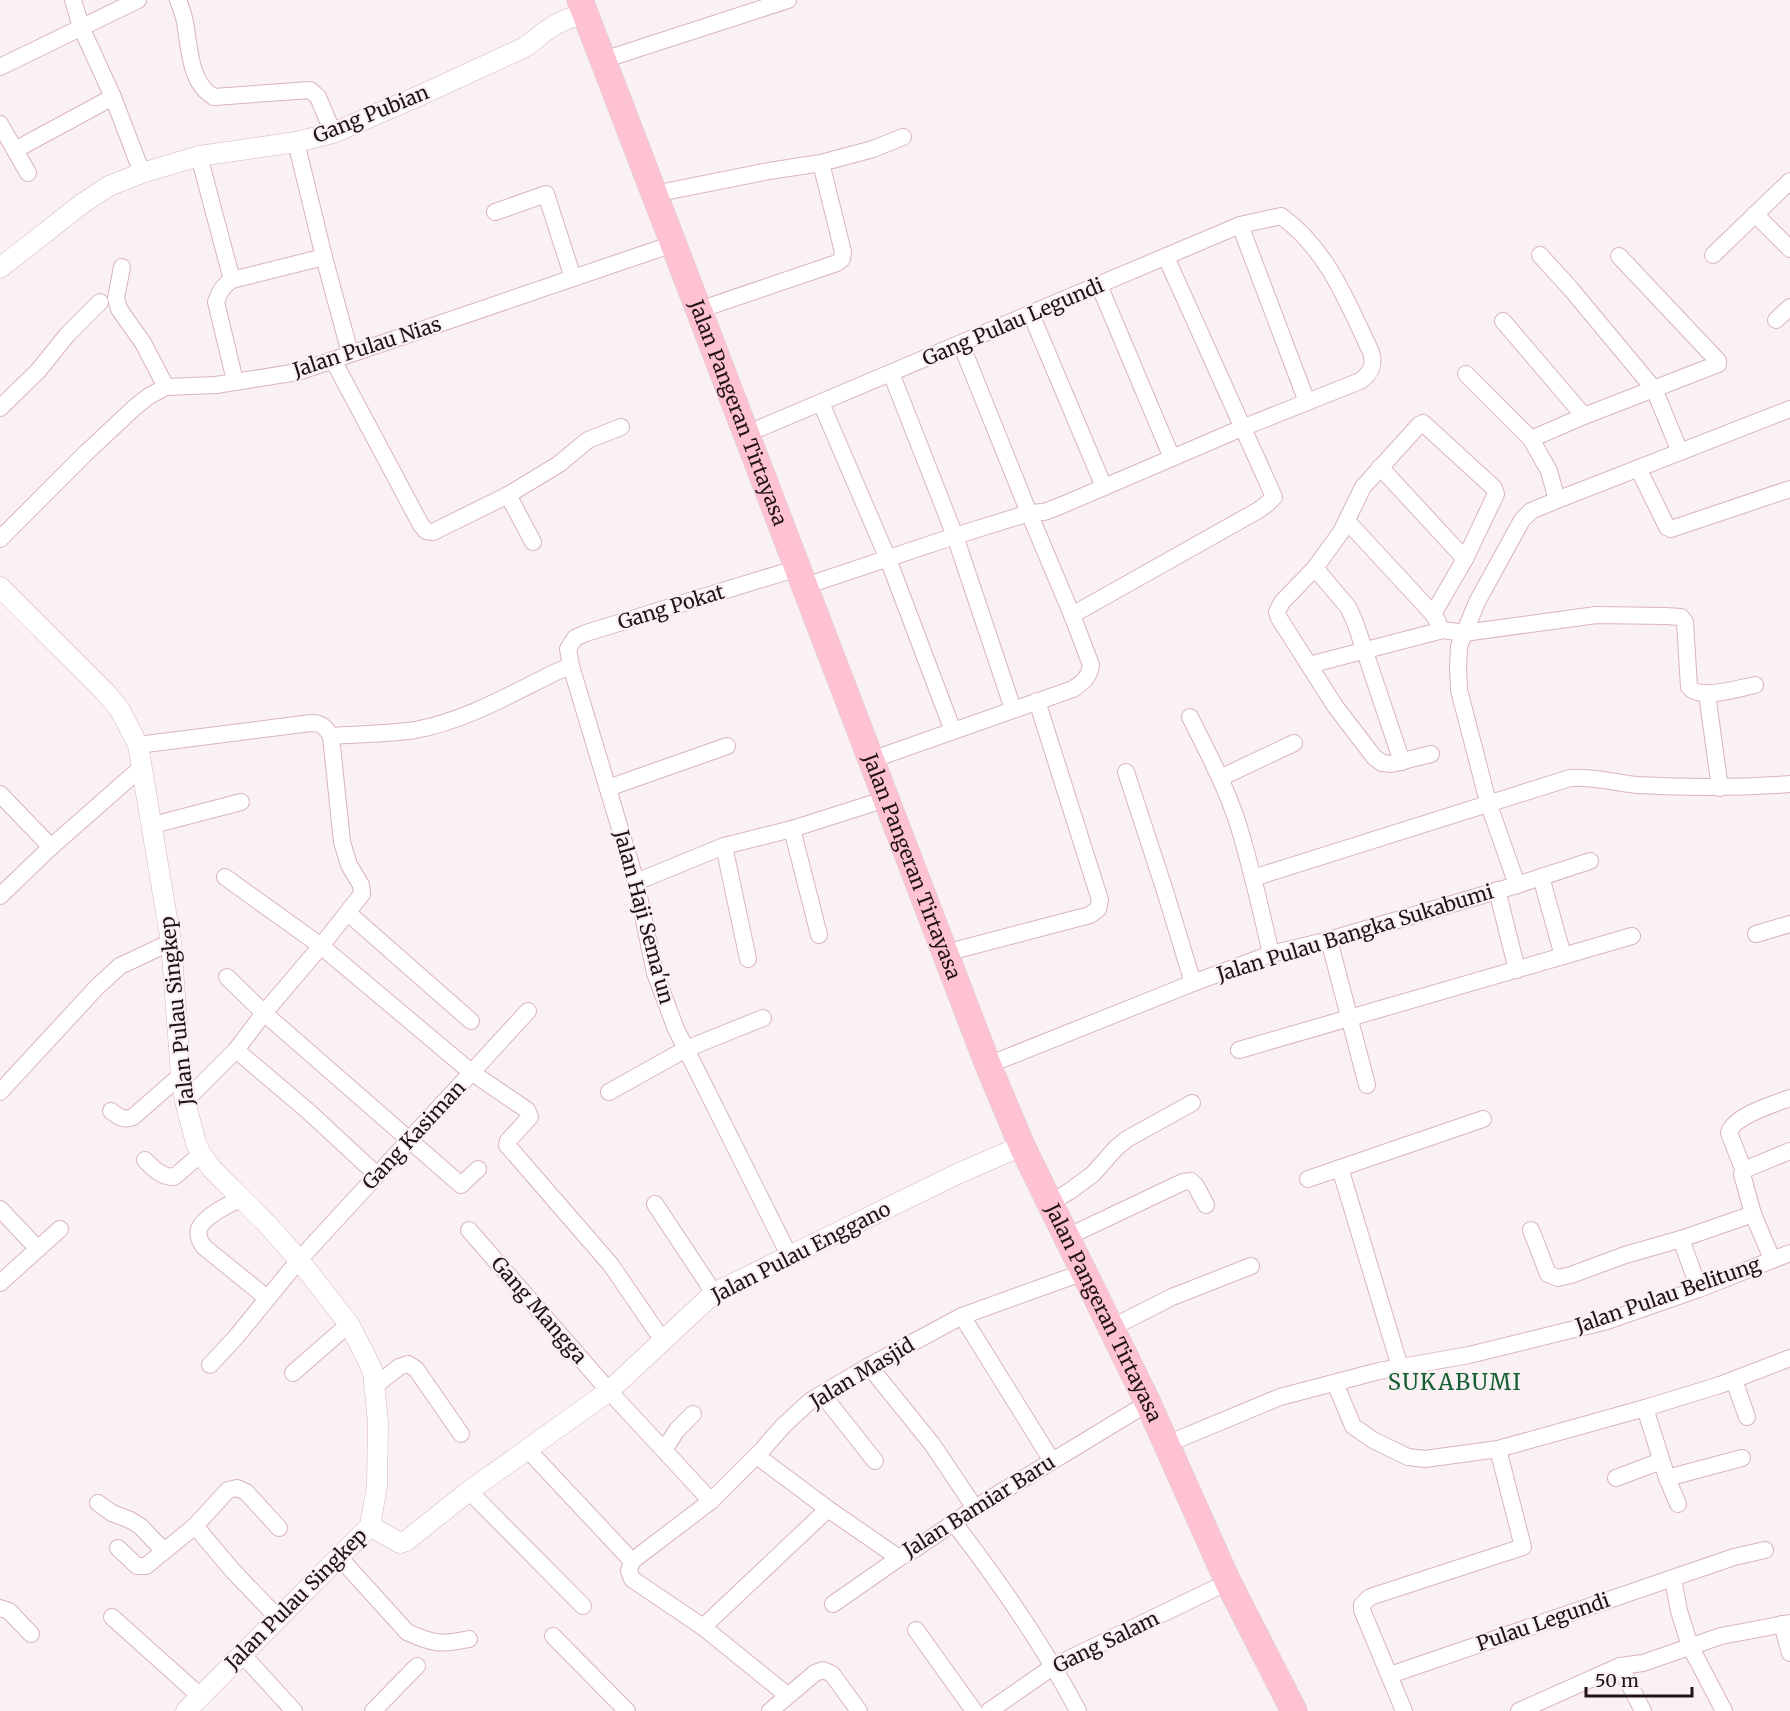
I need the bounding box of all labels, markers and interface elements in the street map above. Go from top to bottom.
street label: Gang Pubian [309,79,432,148]
street label: Gang Pulau Legundi [919,272,1107,371]
street label: Jalan Pangeran Tirtayasa [684,295,793,529]
street label: Jalan Pulau Nias [289,311,444,383]
street label: Gang Pokat [615,578,727,635]
street label: Jalan Pangeran Tirtayasa [858,749,967,983]
street label: Jalan Haji Sema'un [609,826,680,1007]
street label: Jalan Pulau Bangka Sukabumi [1213,878,1496,987]
street label: Jalan Pulau Singkep [154,915,199,1108]
street label: Gang Kasiman [357,1075,471,1194]
street label: Jalan Pulau Enggano [706,1195,895,1308]
street label: Jalan Pangeran Tirtayasa [1040,1198,1168,1426]
street label: Gang Mangga [486,1251,593,1368]
street label: Jalan Pulau Belitung [1571,1251,1764,1338]
street label: Jalan Masjid [804,1332,918,1414]
district label: SUKABUMI [1388,1368,1522,1396]
street label: Jalan Bamiar Baru [897,1449,1059,1563]
street label: Jalan Pulau Singkep [219,1523,372,1675]
street label: Pulau Legundi [1473,1587,1613,1656]
street label: Gang Salam [1049,1605,1163,1678]
scale bar [1586,1660,1692,1698]
text: 50 m [1595,1669,1639,1692]

